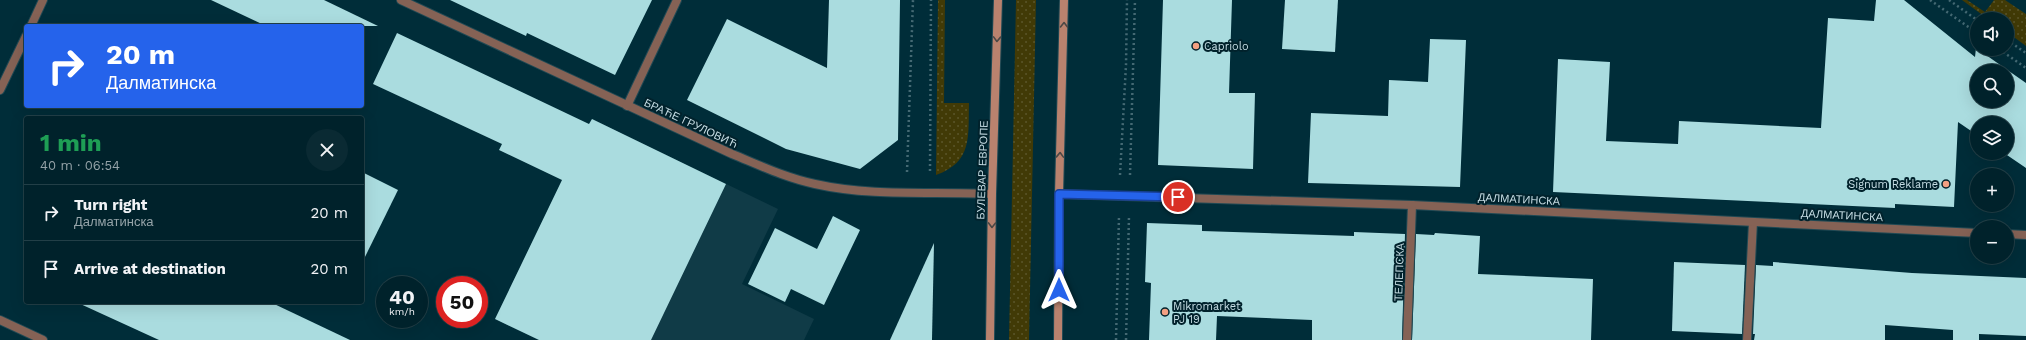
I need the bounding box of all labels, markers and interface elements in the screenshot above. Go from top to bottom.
map controls [1970,12,2014,264]
button: sound [1970,12,2014,56]
one-way arrow [1060,22,1068,28]
one-way arrow [993,36,1001,42]
text: 20 m [106,38,175,71]
icon: right [40,40,92,92]
place label: Capriolo [1204,40,1249,53]
marker: Capriolo [1191,41,1201,51]
button: search [1970,64,2014,108]
text: Далматинска [106,72,216,93]
street label: БРАЋЕ ГРУЛОВИЋ [642,96,740,151]
button: layers [1970,116,2014,160]
street label: БУЛЕВАР ЕВРОПЕ [974,120,991,220]
text: 1 min [40,129,102,157]
button: close [306,129,348,171]
one-way arrow [1056,152,1064,158]
text: 40 m · 06:54 [40,158,120,173]
button: + [1970,168,2014,212]
place label: Signum Reklame [1848,178,1938,191]
marker: Signum Reklame [1941,179,1951,189]
pin [1161,180,1195,214]
icon: arrive [1167,186,1189,208]
street label: ДАЛМАТИНСКА [1478,191,1561,208]
text: Turn right [74,196,147,214]
icon: right [40,202,62,224]
text: 20 m [311,204,348,222]
street label: ДАЛМАТИНСКА [1801,207,1884,224]
text: Далматинска [74,214,154,229]
button: − [1970,220,2014,264]
one-way arrow [987,222,996,228]
street label: ТЕЛЕПСКА [1392,242,1407,301]
icon: arrive [40,258,62,280]
text: Arrive at destination [74,260,226,278]
text: 20 m [311,260,348,278]
position arrow [1038,269,1080,311]
speed limit sign: 50 [436,276,488,328]
text: 40 [389,285,415,309]
place label: Mikromarket PJ 19 [1173,300,1241,326]
text: km/h [389,306,415,317]
marker: Mikromarket PJ 19 [1160,307,1170,317]

